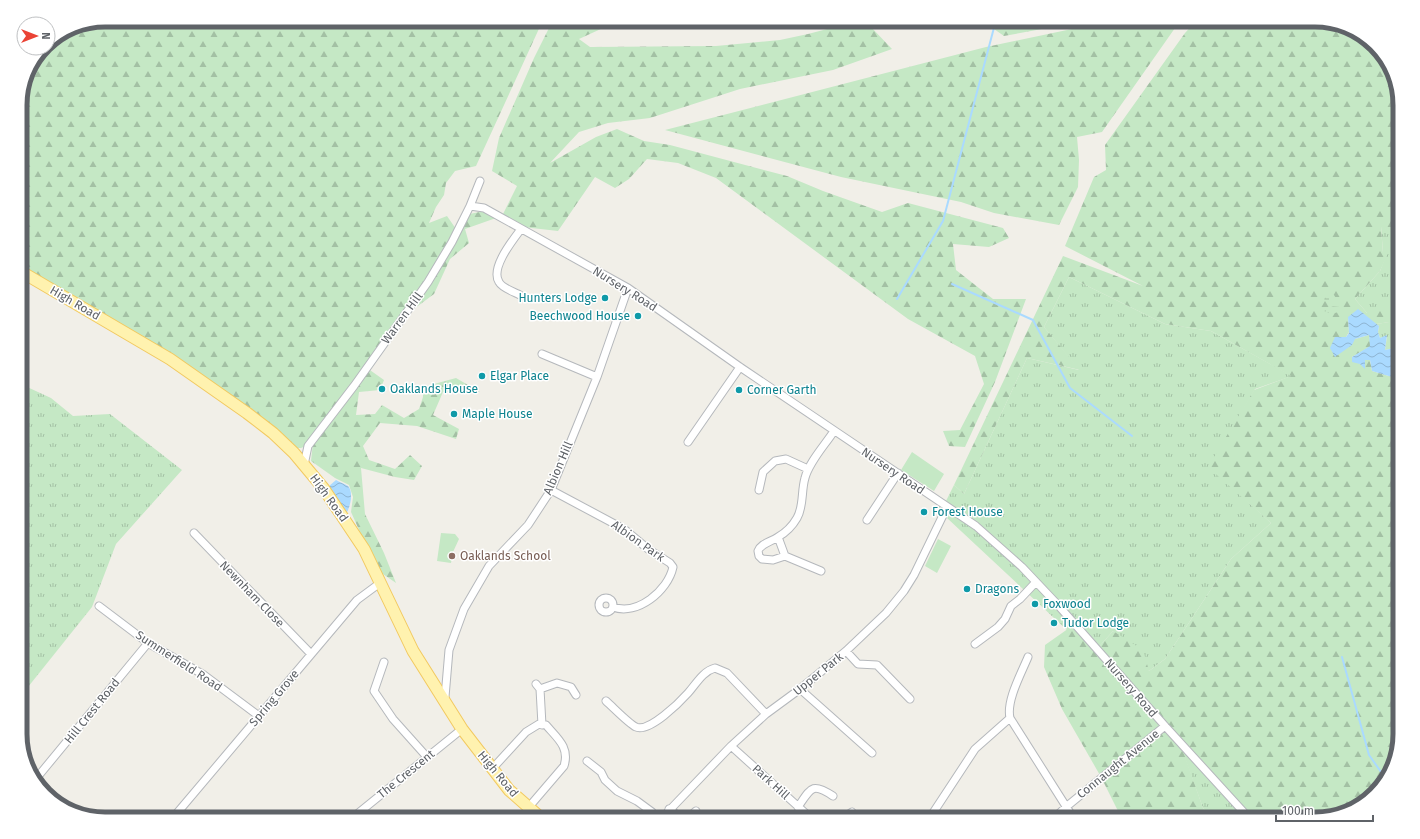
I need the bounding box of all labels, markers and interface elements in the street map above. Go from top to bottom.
north arrow [16,16,56,56]
text: N [39,32,52,40]
street label: Nursery Road [590,264,660,314]
street label: High Road [47,283,103,323]
street label: Warren Hill [379,289,426,347]
place label: Hunters Lodge [518,291,597,305]
marker: Hunters Lodge [600,293,610,303]
place label: Beechwood House [530,309,630,323]
marker: Beechwood House [633,311,643,321]
place label: Elgar Place [490,369,549,383]
marker: Elgar Place [477,371,487,381]
place label: Oaklands House [390,382,478,396]
place label: Corner Garth [747,383,817,397]
marker: Oaklands House [377,384,387,394]
marker: Corner Garth [734,385,744,395]
place label: Maple House [462,407,532,421]
marker: Maple House [449,409,459,419]
street label: Albion Hill [540,439,576,497]
street label: Nursery Road [859,445,927,497]
street label: High Road [307,471,351,525]
place label: Forest House [932,505,1003,519]
marker: Forest House [919,507,929,517]
street label: Albion Park [609,518,668,565]
place label: Oaklands School [460,549,551,563]
marker: Oaklands School [447,551,457,561]
street label: Newnham Close [217,558,287,630]
place label: Dragons [975,582,1019,596]
marker: Dragons [962,584,972,594]
place label: Foxwood [1043,597,1091,611]
marker: Foxwood [1030,599,1040,609]
place label: Tudor Lodge [1062,616,1129,630]
marker: Tudor Lodge [1049,618,1059,628]
street label: Summerfield Road [133,628,225,694]
street label: Upper Park [790,649,846,698]
street label: Nursery Road [1102,656,1160,720]
street label: Spring Grove [246,667,302,729]
street label: Hill Crest Road [61,676,123,746]
street label: Connaught Avenue [1074,727,1162,801]
street label: The Crescent [375,746,438,801]
street label: High Road [475,748,521,800]
street label: Park Hill [749,762,793,803]
scale bar [1276,797,1373,823]
text: 100 m [1282,804,1314,818]

